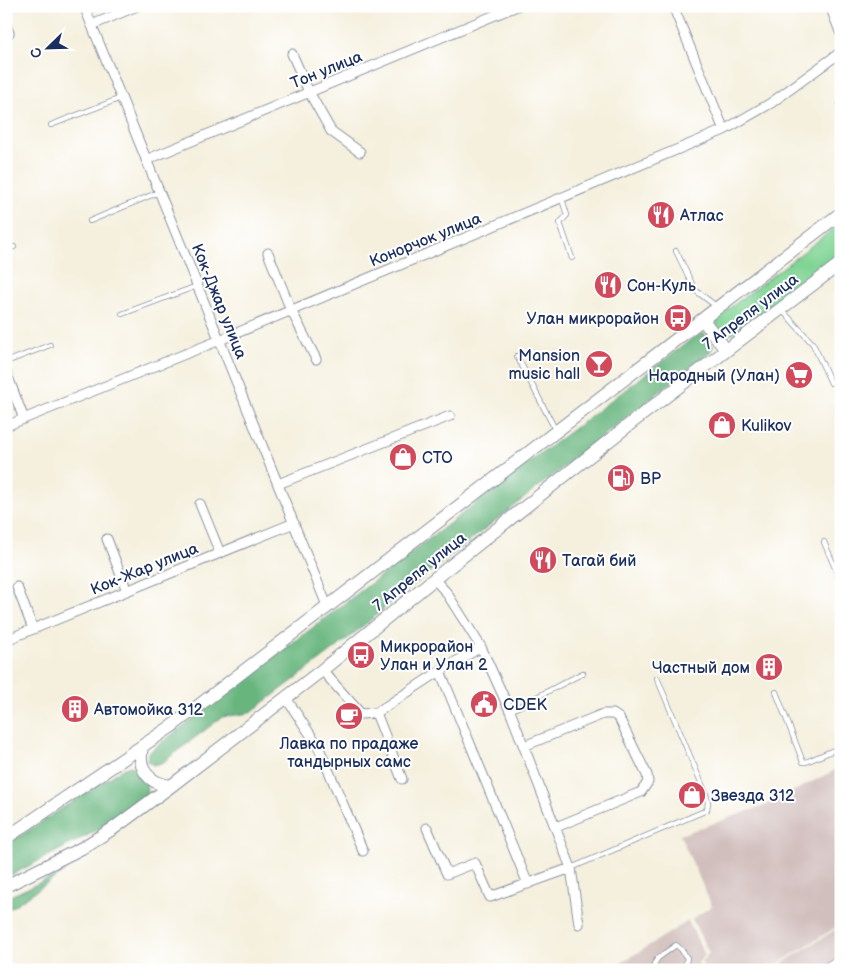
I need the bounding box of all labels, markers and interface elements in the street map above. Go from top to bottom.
north arrow [22,22,72,72]
text: С [27,45,46,61]
street label: Тон улица [288,47,366,93]
restaurant icon: Атлас [646,200,676,230]
place label: Атлас [679,207,724,226]
street label: Конорчок улица [367,209,485,271]
street label: Кок-Джар улица [187,241,251,362]
restaurant icon: Сон-Куль [593,270,623,300]
street label: 7 Апреля улица [699,270,803,354]
place label: Сон-Куль [627,277,696,296]
bus stop icon: Улан микрорайон [663,303,693,333]
place label: Улан микрорайон [526,310,659,329]
place label: Mansion music hall [508,347,580,384]
bar icon: Mansion music hall [584,349,614,379]
supermarket icon: Народный (Улан) [784,360,814,390]
place label: Народный (Улан) [648,367,780,386]
shop icon: Kulikov [707,410,737,440]
place label: Kulikov [741,417,792,436]
shop icon: СТО [388,442,418,472]
place label: СТО [422,449,453,468]
fuel station icon: BP [606,463,636,493]
place label: BP [640,470,661,489]
street label: 7 Апреля улица [369,528,471,616]
street label: Кок-Жар улица [88,539,202,600]
restaurant icon: Тагай бий [528,545,558,575]
place label: Тагай бий [562,552,636,571]
place label: Микрорайон Улан и Улан 2 [380,638,488,675]
bus stop icon: Микрорайон Улан и Улан 2 [346,640,376,670]
building icon: Частный дом [754,652,784,682]
place label: Частный дом [652,659,750,678]
public building icon: CDEK [469,689,499,719]
building icon: Автомойка 312 [60,694,90,724]
place label: CDEK [503,696,548,715]
place label: Автомойка 312 [93,701,204,720]
cafe icon: Лавка по прадаже тандырных самс [334,701,364,731]
place label: Лавка по прадаже тандырных самс [279,735,419,772]
shop icon: Звезда 312 [677,780,707,810]
place label: Звезда 312 [711,787,795,806]

